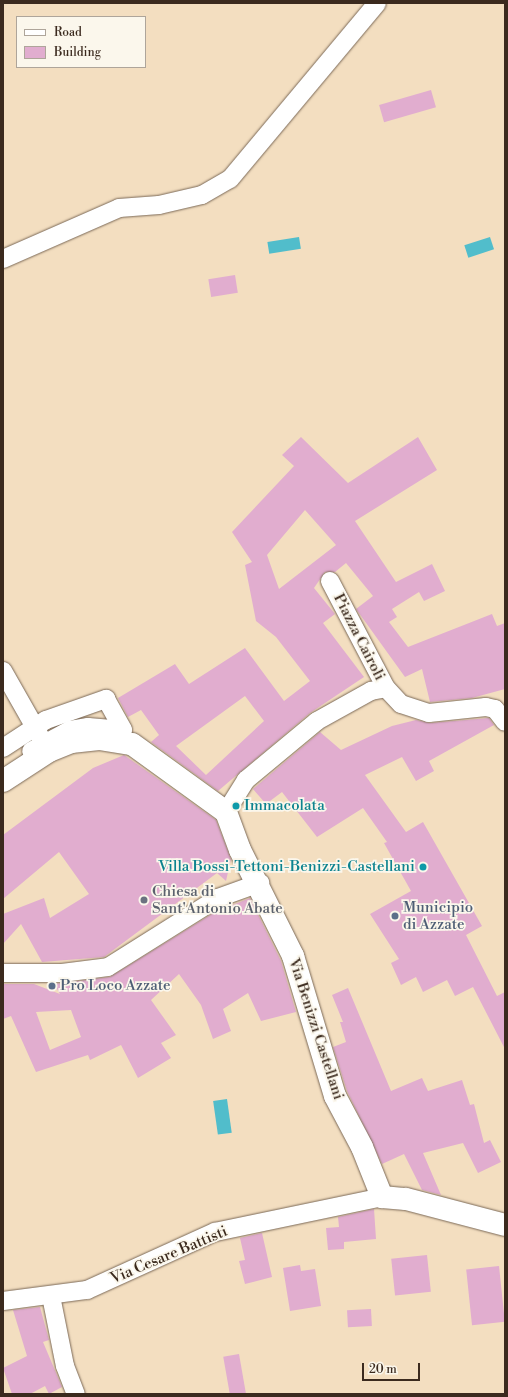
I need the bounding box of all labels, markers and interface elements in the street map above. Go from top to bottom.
legend [16,16,146,68]
text: Road [54,25,82,40]
text: Building [54,45,101,60]
street label: Piazza Cairoli [329,591,389,683]
place label: Immacolata [244,797,325,815]
marker: Immacolata [231,801,241,811]
place label: Villa Bossi-Tettoni-Benizzi-Castellani [158,858,415,876]
marker: Villa Bossi-Tettoni-Benizzi-Castellani [418,862,428,872]
place label: Chiesa di Sant'Antonio Abate [152,882,283,917]
marker: Chiesa di Sant'Antonio Abate [139,895,149,905]
place label: Municipio di Azzate [403,898,473,933]
marker: Municipio di Azzate [390,911,400,921]
street label: Via Benizzi Castellani [285,956,347,1102]
place label: Pro Loco Azzate [60,977,171,995]
marker: Pro Loco Azzate [47,981,57,991]
street label: Via Cesare Battisti [108,1222,230,1288]
scale bar [364,1355,422,1381]
text: 20 m [369,1362,397,1377]

